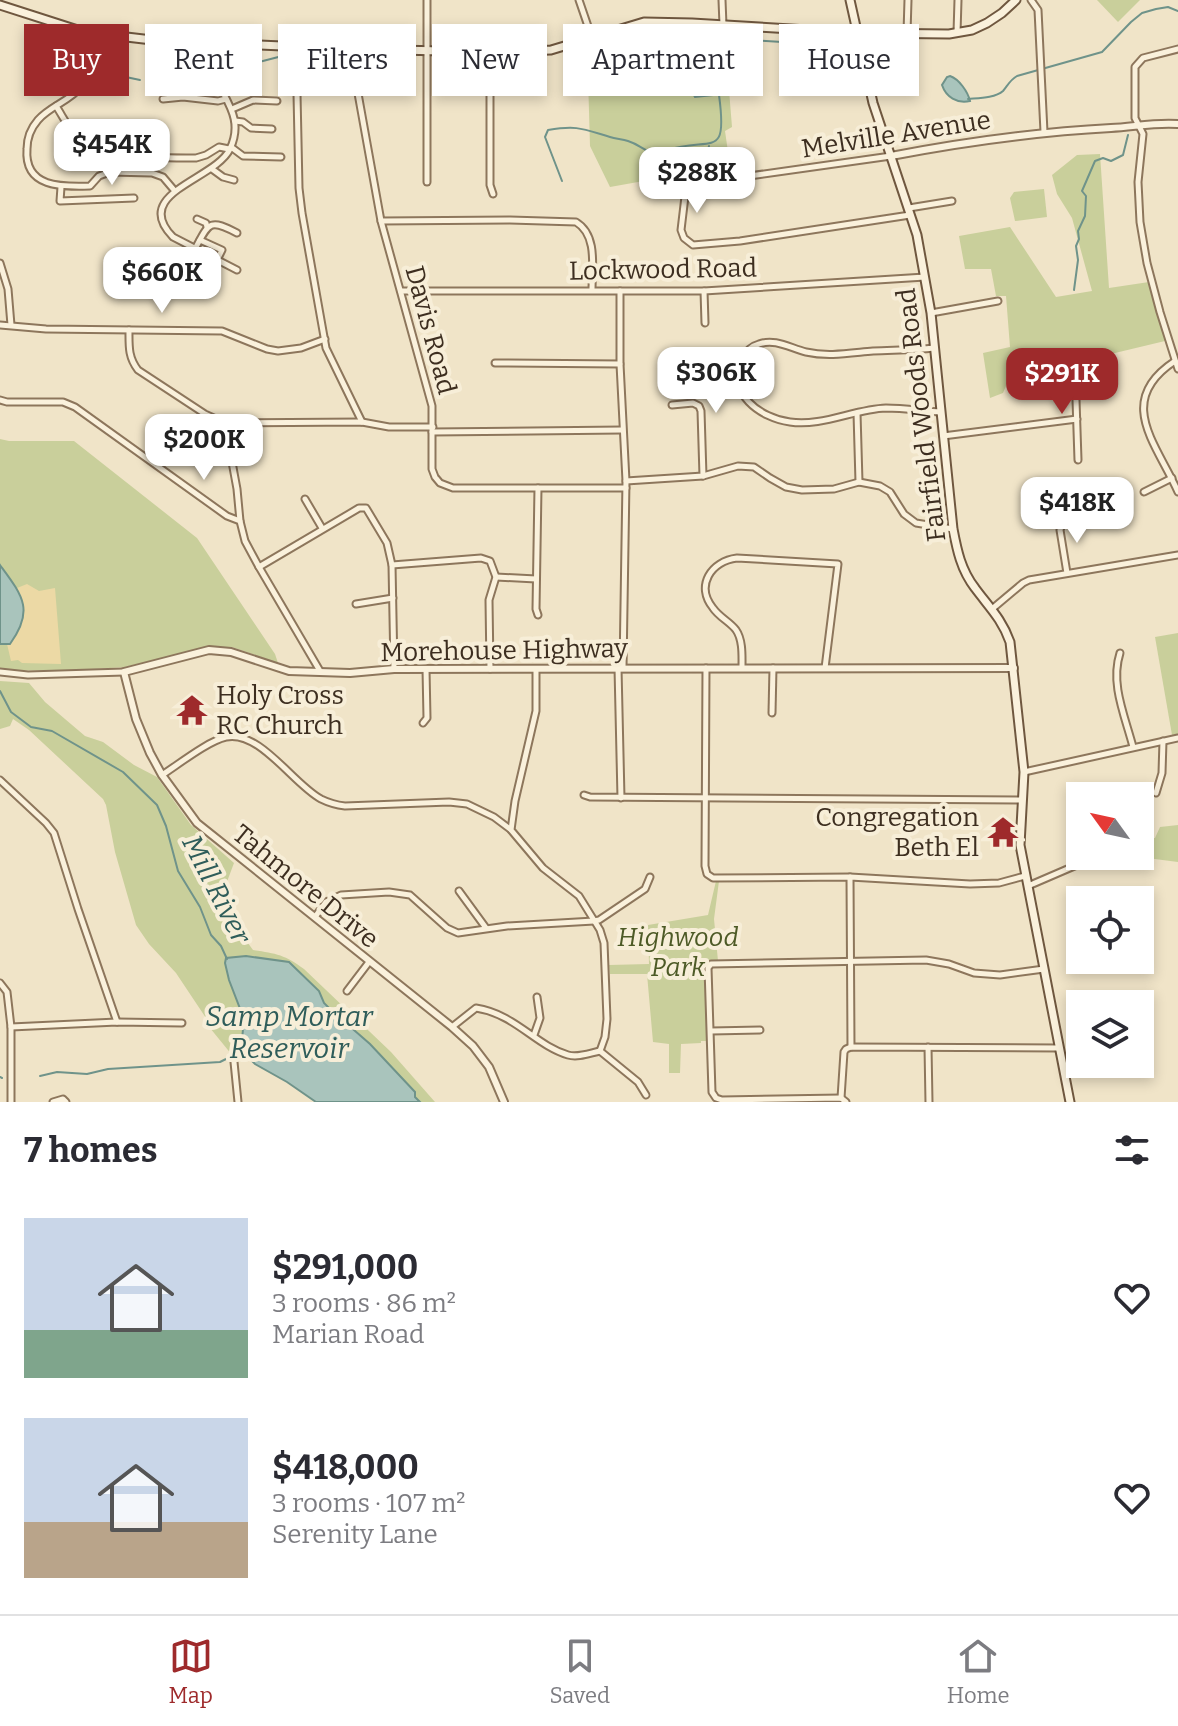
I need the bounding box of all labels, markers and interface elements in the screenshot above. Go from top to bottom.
chip: Buy [24,24,129,96]
chip: Rent [145,24,262,96]
chip: Filters [278,24,416,96]
chip: New [432,24,547,96]
chip: Apartment [563,24,763,96]
chip: House [779,24,919,96]
street label: Melville Avenue [799,104,993,165]
pin: $454K [56,119,168,187]
text: $454K [72,129,152,160]
pin: $288K [641,147,753,215]
text: $288K [657,157,737,188]
pin: $660K [106,247,218,315]
street label: Lockwood Road [569,252,757,287]
text: $660K [121,257,203,288]
street label: Davis Road [398,263,463,398]
street label: Fairfield Woods Road [891,286,952,543]
pin: $306K [660,347,772,415]
pin: $291K [1006,348,1118,416]
text: $306K [675,357,757,388]
text: $291K [1024,358,1100,389]
pin: $200K [148,414,260,482]
text: $200K [163,424,245,455]
pin: $418K [1021,477,1133,545]
text: $418K [1039,487,1115,518]
street label: Morehouse Highway [380,633,628,668]
place label: Holy Cross RC Church [216,680,344,741]
temple icon: Holy Cross RC Church [175,693,209,727]
north arrow [1066,782,1154,870]
map controls [1066,782,1154,1078]
place label: Congregation Beth El [815,802,980,863]
temple icon: Congregation Beth El [986,815,1020,849]
street label: Tahmore Drive [227,818,385,955]
water label: Mill River [175,830,259,950]
button: locate [1066,886,1154,974]
park label: Highwood Park [617,922,739,983]
button: layers [1066,990,1154,1078]
water label: Samp Mortar Reservoir [205,1000,374,1065]
icon: filters [1110,1128,1154,1172]
text: 7 homes [24,1130,157,1171]
text: $291,000 [272,1247,418,1288]
icon: home [88,1250,184,1346]
icon: heart [1110,1276,1154,1320]
text: 3 rooms · 86 m² [272,1288,456,1319]
text: Marian Road [272,1319,425,1350]
text: $418,000 [272,1447,419,1488]
icon: home [88,1450,184,1546]
icon: heart [1110,1476,1154,1520]
text: 3 rooms · 107 m² [272,1488,465,1519]
text: Serenity Lane [272,1519,438,1550]
tab: Map [168,1634,213,1709]
tab: Saved [550,1634,610,1709]
tab: Home [947,1634,1010,1709]

